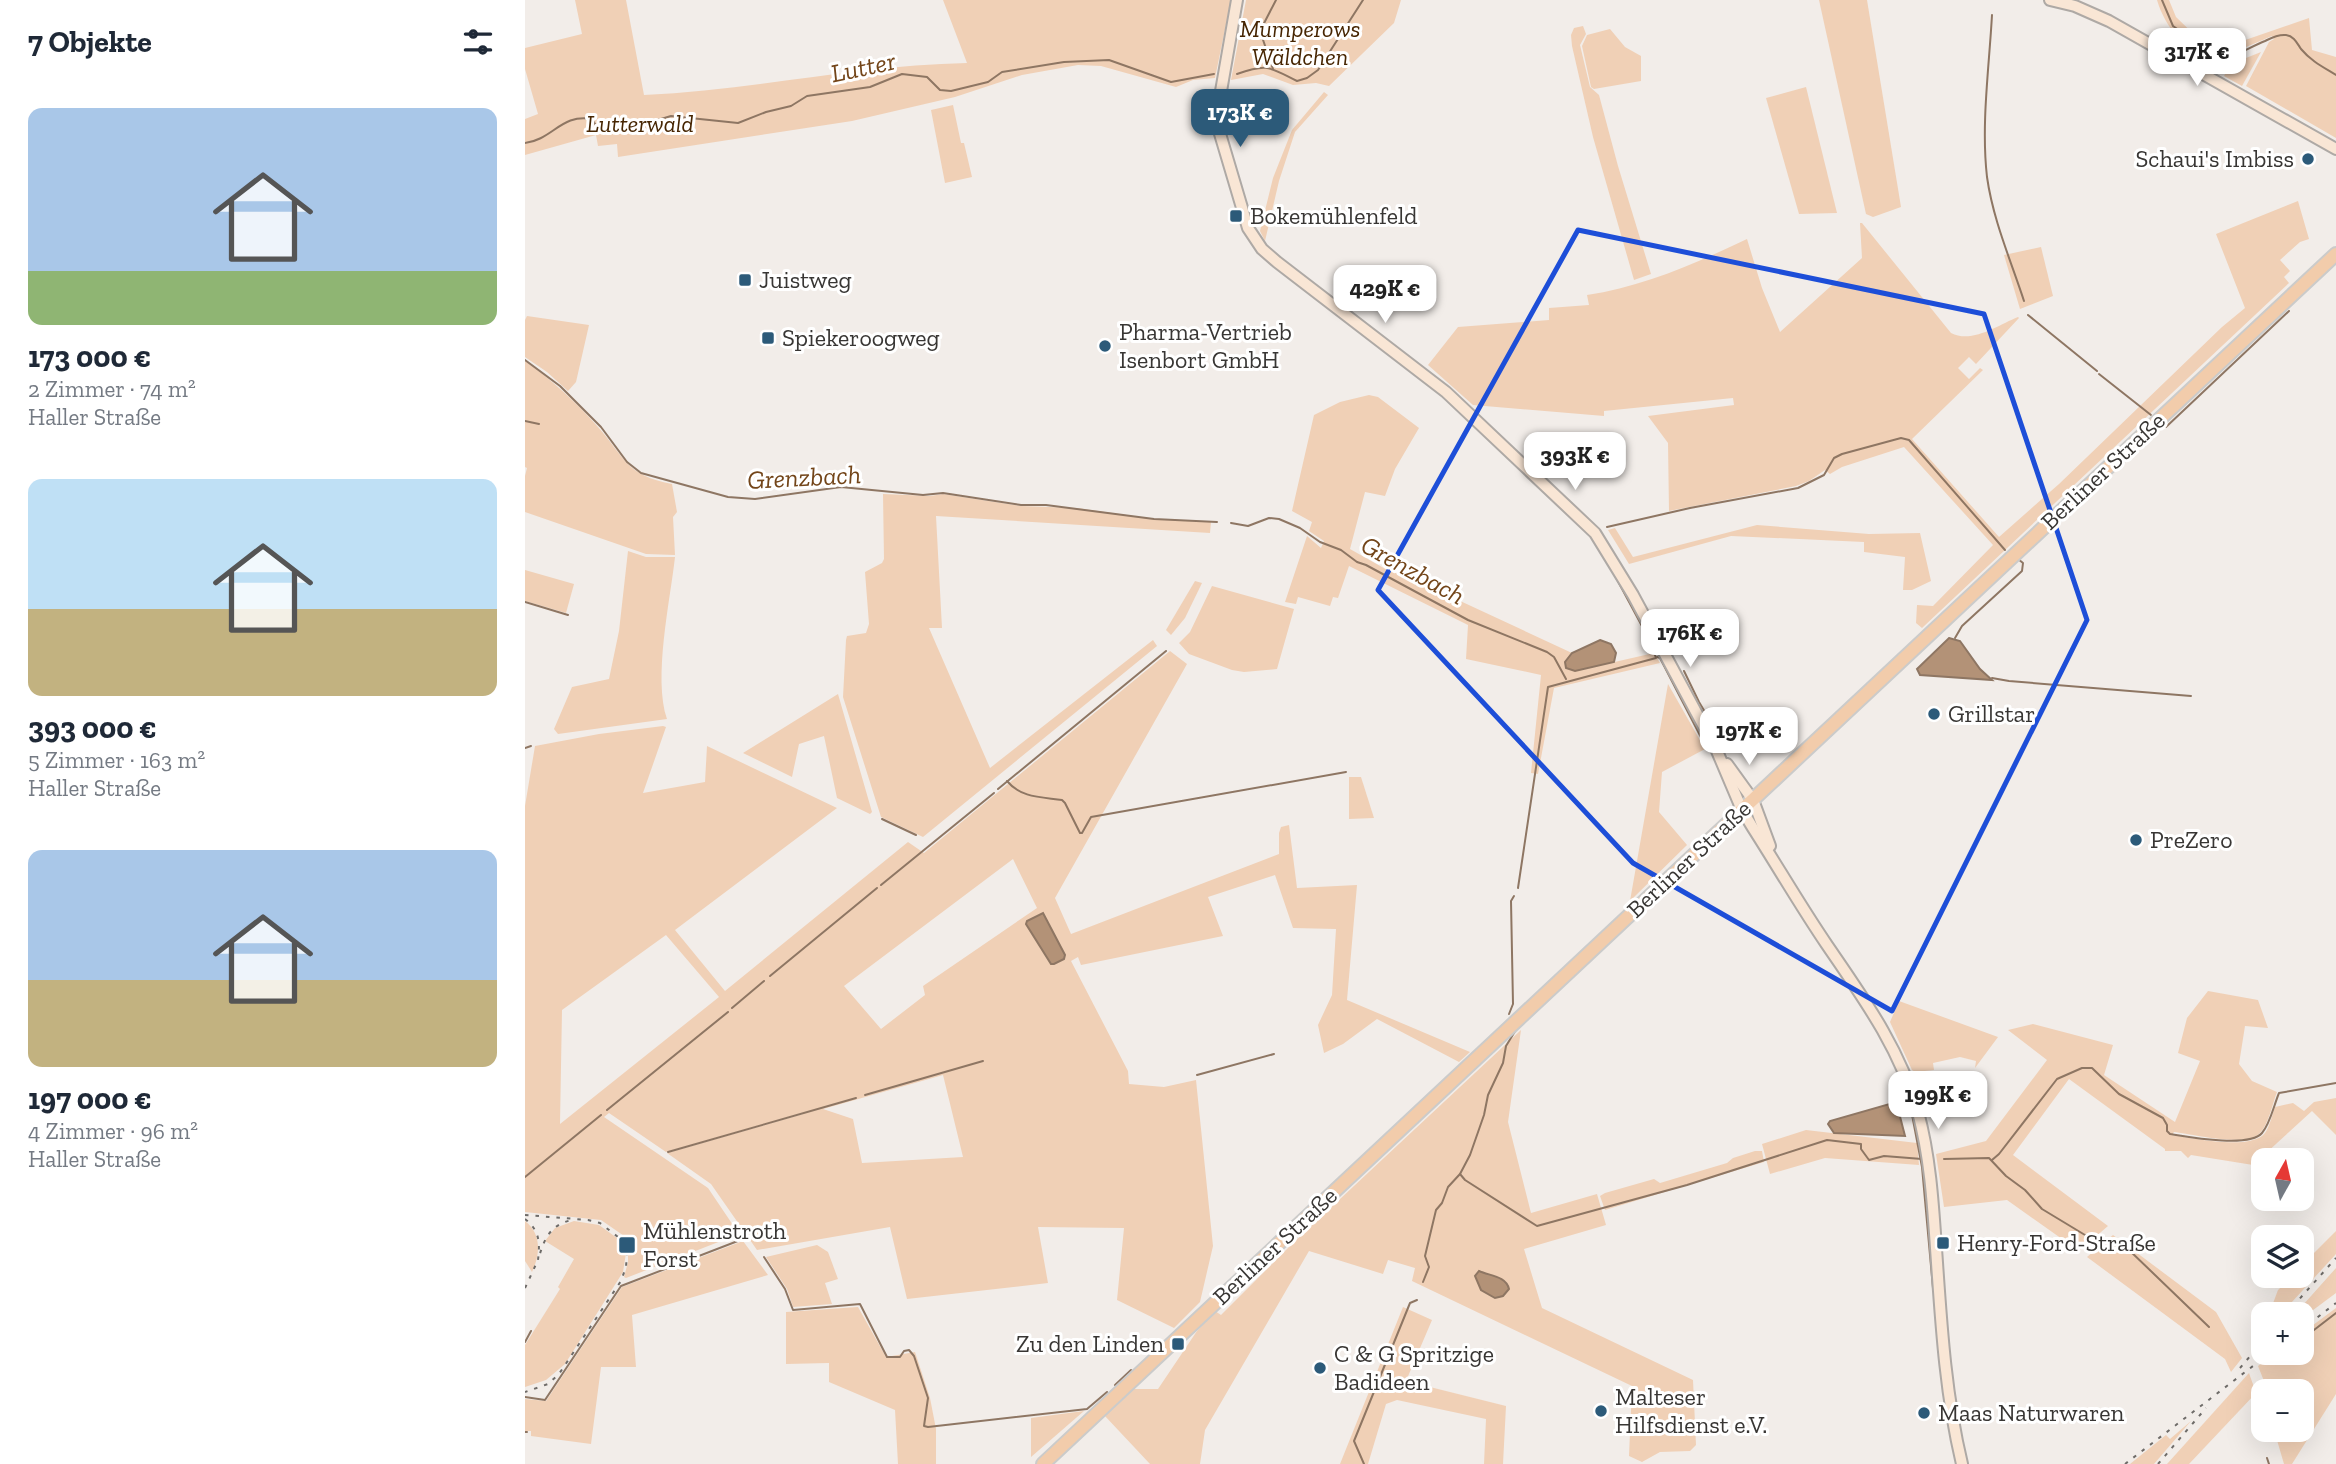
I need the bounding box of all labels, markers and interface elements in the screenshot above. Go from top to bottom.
park label: Mumperows Wäldchen [1239,14,1361,71]
icon: filters [459,23,497,61]
text: 7 Objekte [28,24,152,60]
pin: 317K € [2140,28,2254,88]
text: 317K € [2164,37,2230,65]
water label: Lutter [828,45,898,89]
pin: 173K € [1183,90,1297,149]
text: 173K € [1207,98,1273,126]
park label: Lutterwald [586,109,694,138]
place label: Schaui's Imbiss [2136,144,2294,173]
marker: Schaui's Imbiss [2300,151,2316,167]
icon: home [200,154,326,280]
place label: Bokemühlenfeld [1250,201,1418,230]
marker: Bokemühlenfeld [1228,208,1244,224]
place label: Juistweg [759,265,852,294]
pin: 429K € [1328,266,1442,325]
marker: Juistweg [737,272,753,288]
text: 429K € [1349,274,1421,302]
place label: Pharma-Vertrieb Isenbort GmbH [1119,317,1292,374]
place label: Spiekeroogweg [782,323,940,352]
marker: Spiekeroogweg [760,330,776,346]
marker: Pharma-Vertrieb Isenbort GmbH [1097,338,1113,354]
text: 173 000 € [28,339,151,375]
text: 2 Zimmer · 74 m² [28,375,196,403]
text: Haller Straße [28,403,161,431]
street label: Berliner Straße [2035,406,2171,536]
pin: 393K € [1518,433,1632,492]
text: 393K € [1540,441,1610,469]
water label: Grenzbach [746,458,862,496]
icon: home [200,525,326,651]
water label: Grenzbach [1355,528,1471,612]
pin: 176K € [1633,610,1747,669]
text: 176K € [1657,618,1723,646]
place label: Grillstar [1948,699,2035,728]
marker: Grillstar [1926,706,1942,722]
pin: 197K € [1692,708,1806,767]
text: 393 000 € [28,710,157,746]
text: 197K € [1716,716,1782,744]
text: 5 Zimmer · 163 m² [28,746,205,774]
text: Haller Straße [28,774,161,802]
street label: Berliner Straße [1621,794,1757,924]
place label: PreZero [2150,825,2232,854]
marker: PreZero [2128,832,2144,848]
icon: home [200,896,326,1022]
pin: 199K € [1881,1072,1995,1131]
text: 199K € [1904,1080,1972,1108]
text: 197 000 € [28,1081,152,1117]
text: 4 Zimmer · 96 m² [28,1117,198,1145]
text: Haller Straße [28,1145,161,1173]
north arrow [2251,1148,2313,1211]
map controls [2251,1148,2314,1442]
street label: Berliner Straße [1207,1181,1343,1311]
place label: Mühlenstroth Forst [643,1216,787,1273]
button: layers [2251,1225,2314,1288]
place label: Henry-Ford-Straße [1957,1228,2156,1257]
marker: Mühlenstroth Forst [617,1235,637,1255]
marker: Henry-Ford-Straße [1935,1235,1951,1251]
button: + [2251,1302,2314,1365]
place label: Zu den Linden [1016,1329,1164,1358]
marker: Zu den Linden [1170,1336,1186,1352]
place label: C & G Spritzige Badideen [1334,1339,1494,1396]
marker: C & G Spritzige Badideen [1312,1360,1328,1376]
button: − [2251,1379,2314,1442]
place label: Malteser Hilfsdienst e.V. [1615,1382,1767,1439]
place label: Maas Naturwaren [1938,1398,2125,1427]
marker: Malteser Hilfsdienst e.V. [1593,1403,1609,1419]
marker: Maas Naturwaren [1916,1405,1932,1421]

